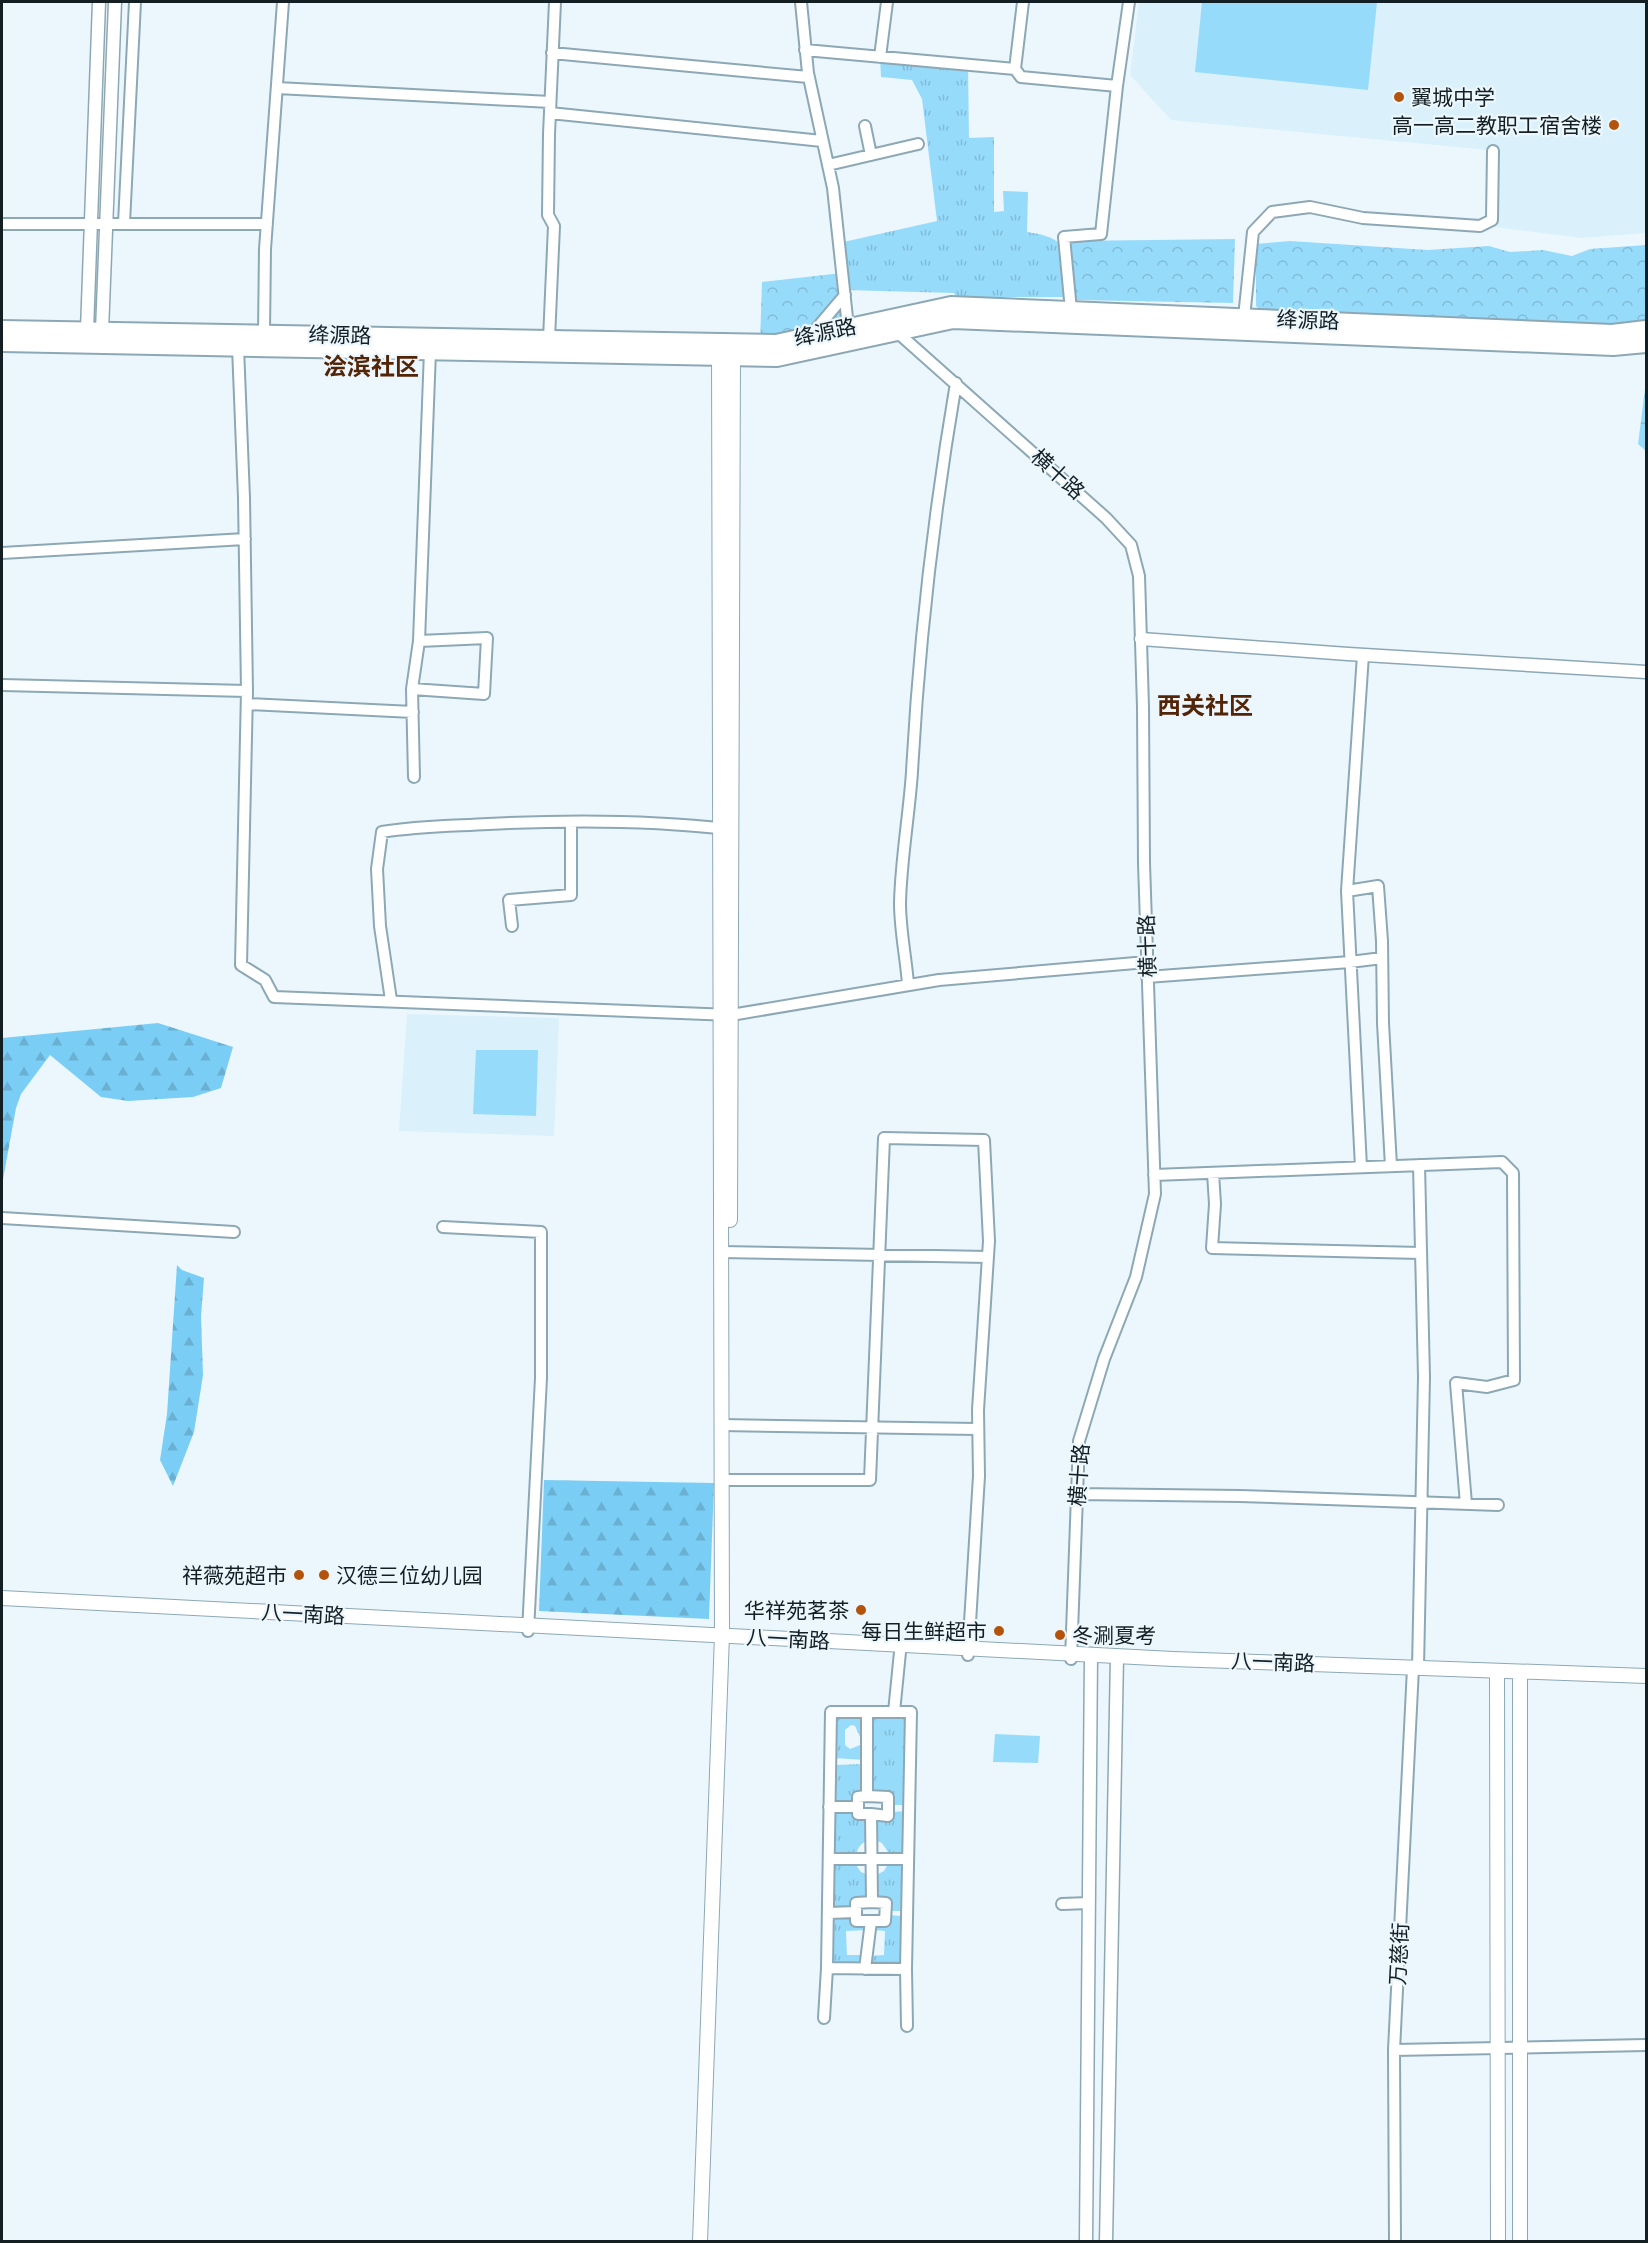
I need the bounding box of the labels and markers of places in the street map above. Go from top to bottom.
place label: 翼城中学 [1411,84,1495,111]
marker: 翼城中学 [1392,90,1406,104]
place label: 高一高二教职工宿舍楼 [1392,112,1602,139]
marker: 高一高二教职工宿舍楼 [1607,118,1621,132]
place label: 祥薇苑超市 [182,1562,287,1589]
place label: 汉德三位幼儿园 [336,1562,483,1589]
marker: 祥薇苑超市 [292,1568,306,1582]
marker: 汉德三位幼儿园 [317,1568,331,1582]
place label: 华祥苑茗茶 [744,1597,849,1624]
marker: 华祥苑茗茶 [854,1603,868,1617]
place label: 每日生鲜超市 [861,1618,987,1645]
place label: 冬涮夏考 [1072,1622,1156,1649]
marker: 每日生鲜超市 [992,1624,1006,1638]
marker: 冬涮夏考 [1053,1628,1067,1642]

